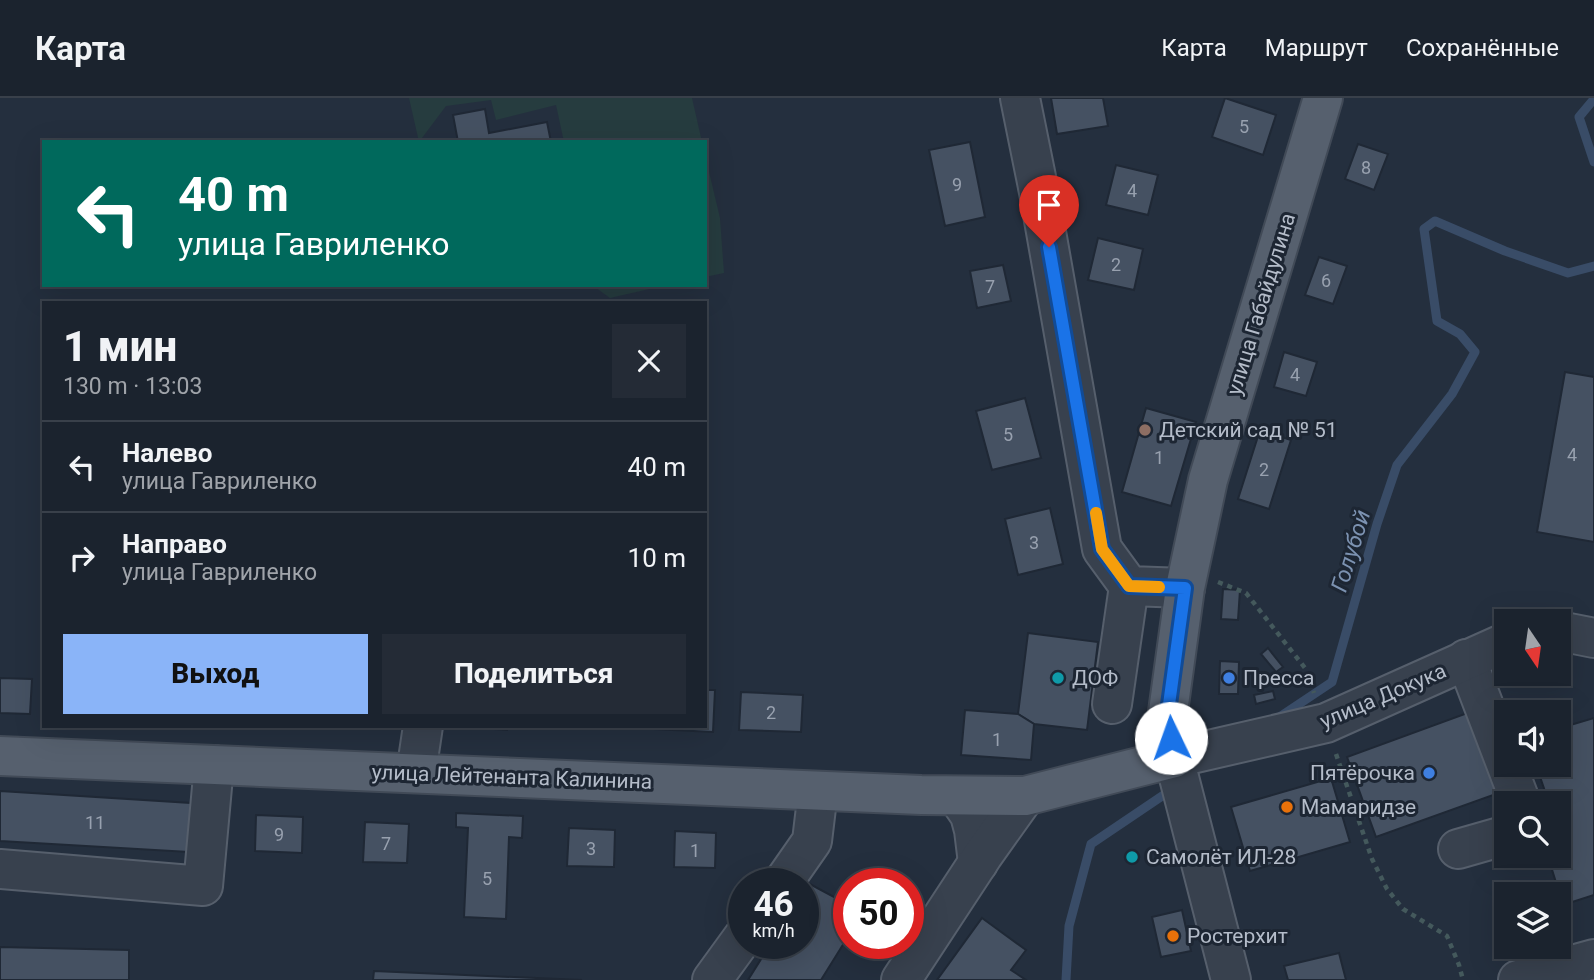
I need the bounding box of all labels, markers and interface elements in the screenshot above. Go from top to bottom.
text: Карта [35,29,126,68]
text: Карта [1161,34,1227,62]
text: Маршрут [1265,34,1368,62]
text: Сохранённые [1406,34,1559,62]
house number: 5 [1239,116,1249,137]
house number: 8 [1361,157,1371,178]
text: 40 m [178,166,289,223]
icon: left [63,168,154,259]
house number: 9 [952,174,962,195]
pin [1019,175,1079,247]
house number: 4 [1127,180,1137,201]
icon: arrive [1030,186,1068,224]
street label: улица Габайдулина [1222,210,1300,398]
text: улица Гавриленко [178,225,450,263]
house number: 2 [1111,254,1121,275]
house number: 6 [1321,270,1331,291]
house number: 7 [985,276,995,297]
text: 1 мин [63,322,177,371]
button: close [612,324,686,398]
house number: 4 [1290,364,1300,385]
text: 130 m · 13:03 [63,373,202,400]
place label: Детский сад № 51 [1159,418,1338,442]
marker: Детский сад № 51 [1137,422,1153,438]
house number: 5 [1003,424,1013,445]
text: Налево [122,438,212,468]
house number: 4 [1567,444,1577,465]
house number: 1 [1154,447,1164,468]
icon: left [63,448,101,486]
text: 40 m [628,452,686,482]
house number: 2 [1259,459,1269,480]
text: улица Гавриленко [122,468,317,495]
water label: Голубой [1326,507,1376,595]
text: Направо [122,529,227,559]
house number: 3 [1029,532,1039,553]
icon: right [63,539,101,577]
text: 10 m [628,543,686,573]
text: улица Гавриленко [122,559,317,586]
north arrow [1494,609,1572,686]
map controls [1494,609,1571,959]
button: Выход [63,634,368,714]
button: Поделиться [382,634,686,714]
street label: улица Докука [1316,659,1450,733]
place label: ДОФ [1072,666,1118,690]
place label: Пресса [1243,666,1314,690]
marker: ДОФ [1050,670,1066,686]
marker: Пресса [1221,670,1237,686]
button: sound [1494,700,1571,777]
position arrow [1134,701,1208,775]
house number: 2 [766,702,776,723]
house number: 1 [992,729,1002,750]
street label: улица Лейтенанта Калинина [371,760,653,794]
place label: Пятёрочка [1310,761,1415,785]
marker: Пятёрочка [1421,765,1437,781]
button: search [1494,791,1571,868]
place label: Мамаридзе [1301,795,1416,819]
marker: Мамаридзе [1279,799,1295,815]
house number: 11 [85,812,105,833]
house number: 9 [274,824,284,845]
house number: 7 [381,833,391,854]
house number: 3 [586,838,596,859]
house number: 1 [690,840,700,861]
place label: Самолёт ИЛ-28 [1146,845,1296,869]
marker: Самолёт ИЛ-28 [1124,849,1140,865]
house number: 5 [482,868,492,889]
speed limit sign: 50 [833,868,924,959]
button: layers [1494,882,1571,959]
text: 46 [753,884,794,925]
text: km/h [752,920,795,941]
place label: Ростерхит [1187,924,1288,948]
marker: Ростерхит [1165,928,1181,944]

